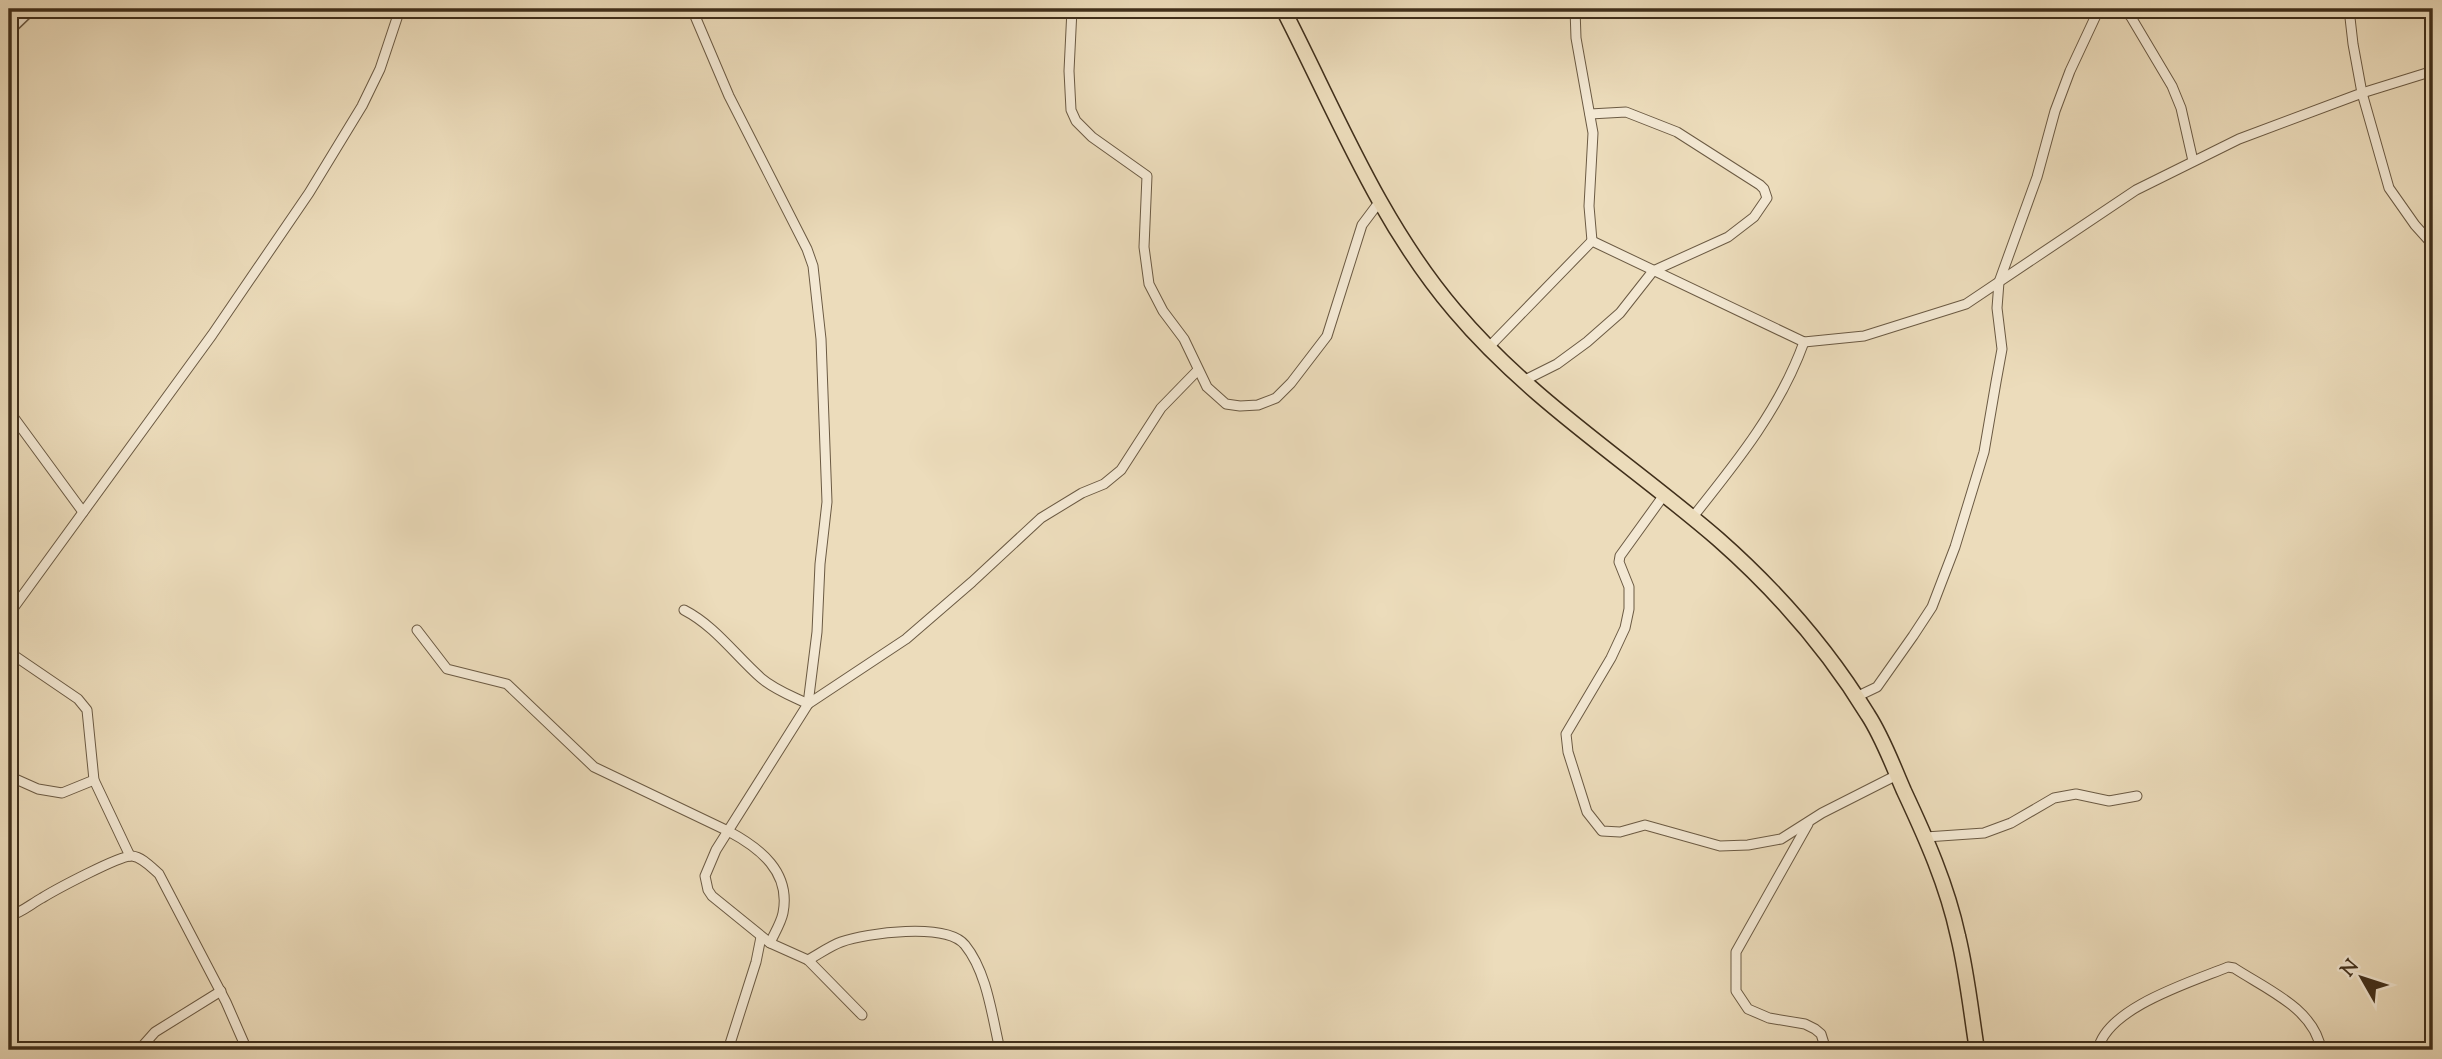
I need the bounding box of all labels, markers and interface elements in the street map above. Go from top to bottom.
north arrow [2326,944,2396,1014]
text: N [2335,954,2366,983]

